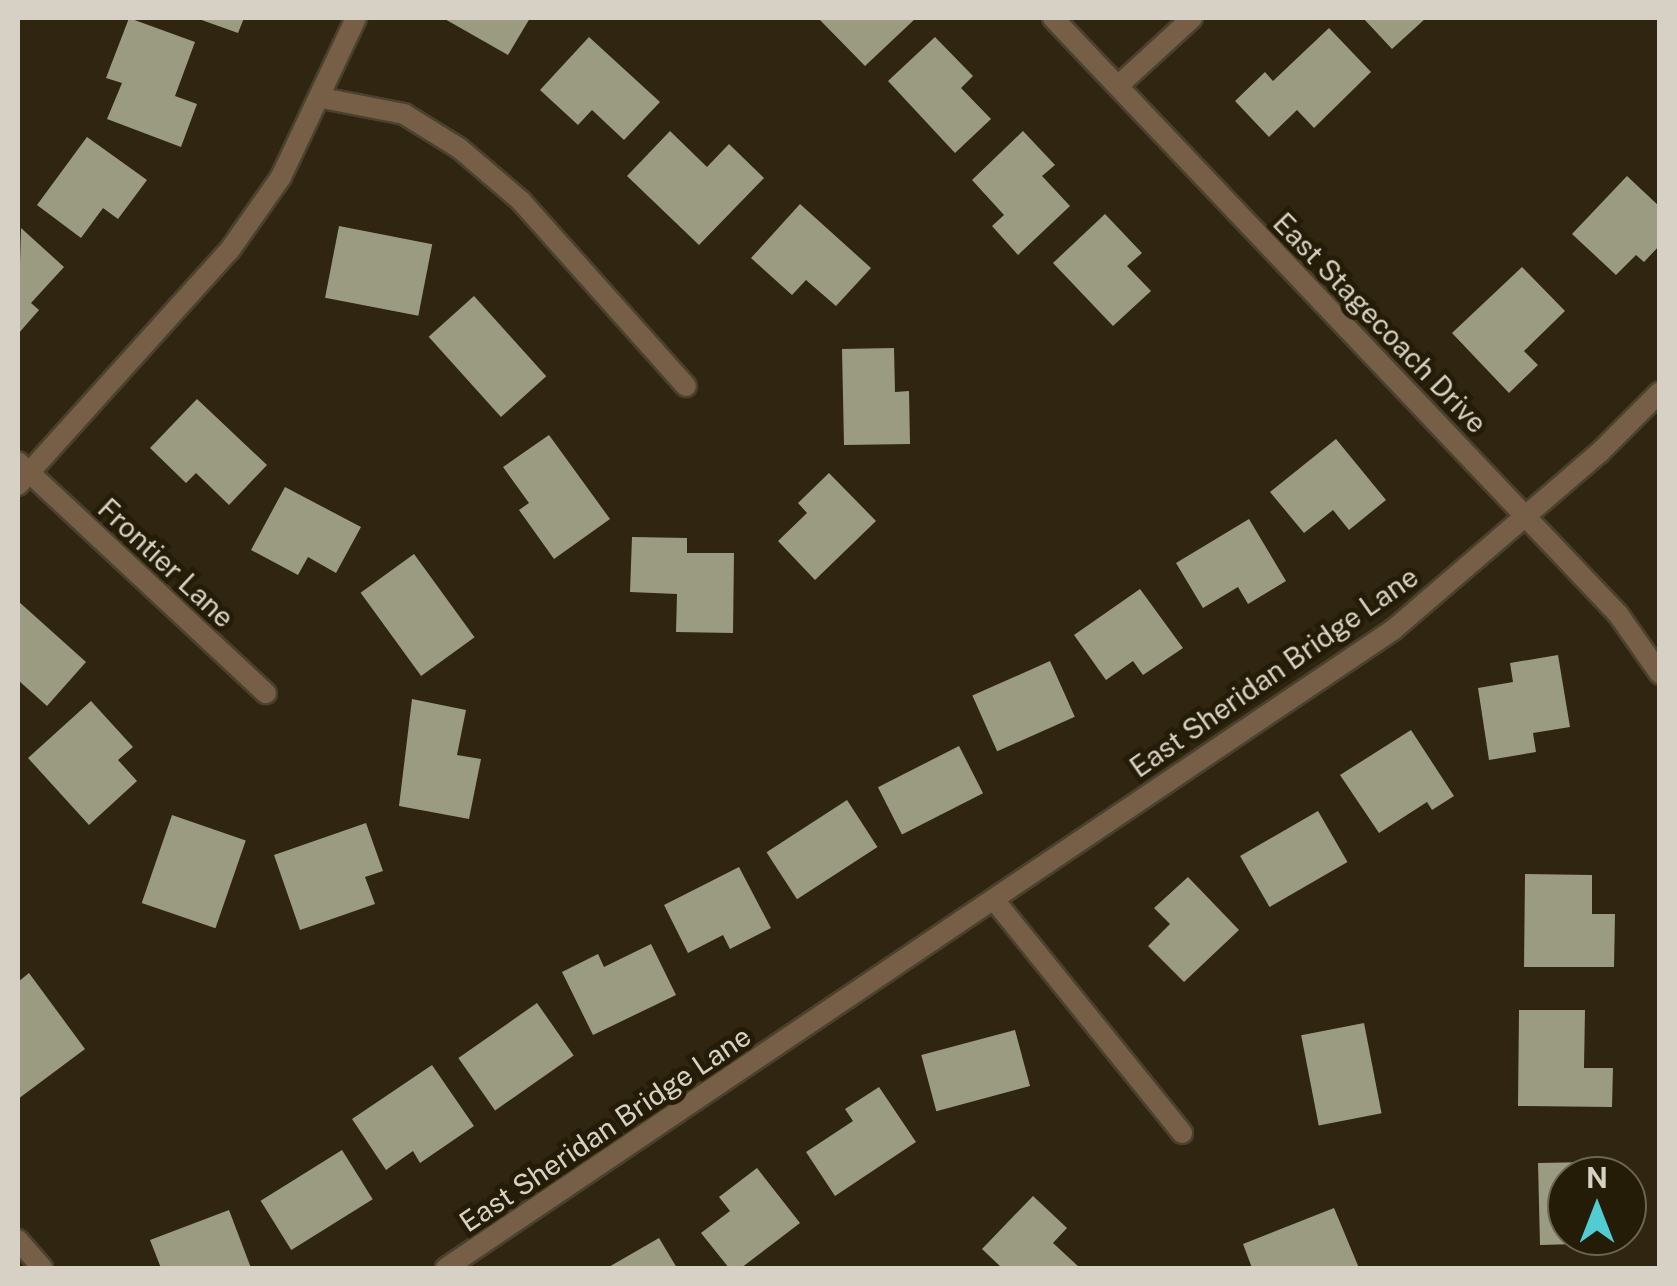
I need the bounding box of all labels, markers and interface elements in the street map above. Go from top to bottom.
street label: East Stagecoach Drive [1266,206,1494,440]
street label: Frontier Lane [91,492,241,634]
street label: East Sheridan Bridge Lane [1123,560,1425,784]
street label: East Sheridan Bridge Lane [453,1019,757,1239]
north arrow [1547,1156,1647,1256]
text: N [1586,1161,1608,1194]

